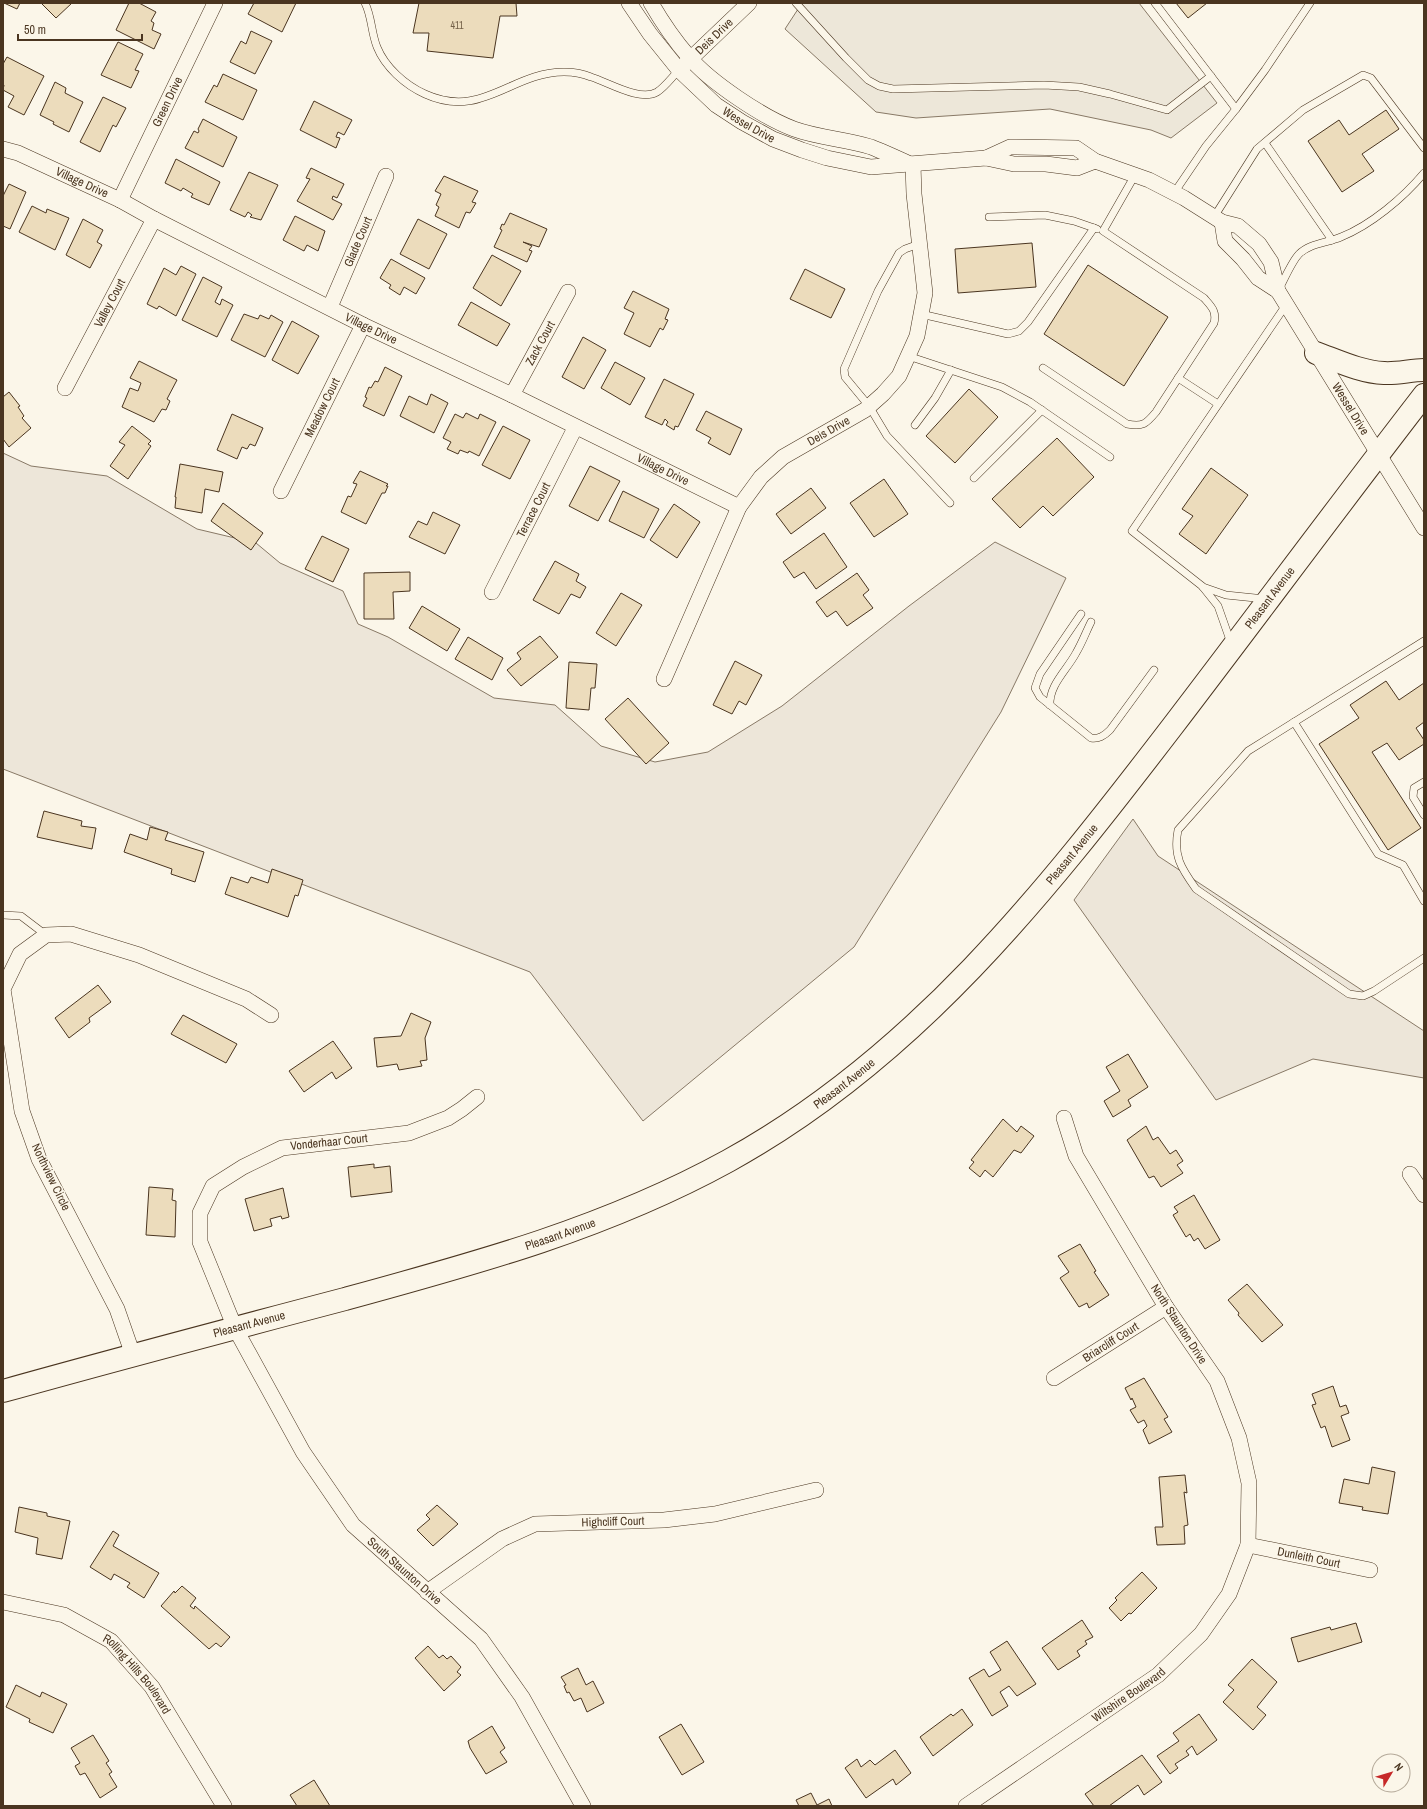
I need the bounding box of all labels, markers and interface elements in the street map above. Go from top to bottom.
street label: Deis Drive [692,14,736,58]
scale bar [18,16,142,42]
house number: 411 [450,19,464,32]
text: 50 m [24,22,46,38]
street label: Green Drive [148,74,186,129]
street label: Wessel Drive [719,103,778,147]
street label: Village Drive [53,163,111,202]
street label: Glade Court [340,214,376,269]
street label: Valley Court [90,276,129,330]
street label: Village Drive [342,309,400,348]
street label: Zack Court [522,318,559,368]
street label: Meadow Court [301,375,344,440]
street label: Wessel Drive [1328,380,1373,438]
street label: Deis Drive [804,412,853,449]
street label: Village Drive [634,450,692,489]
street label: Terrace Court [513,479,554,540]
street label: Pleasant Avenue [1241,564,1298,632]
street label: Pleasant Avenue [1042,821,1101,888]
street label: Pleasant Avenue [810,1055,878,1113]
street label: Vonderhaar Court [290,1130,369,1154]
street label: Northview Circle [28,1141,74,1213]
street label: Pleasant Avenue [523,1214,598,1254]
street label: North Staunton Drive [1147,1281,1211,1367]
street label: Pleasant Avenue [211,1307,287,1341]
street label: Briarcliff Court [1080,1318,1142,1366]
street label: Highcliff Court [581,1513,645,1531]
street label: South Staunton Drive [364,1533,445,1608]
street label: Dunleith Court [1276,1543,1342,1572]
street label: Rolling Hills Boulevard [100,1630,174,1717]
street label: Wiltshire Boulevard [1089,1664,1169,1726]
north arrow [1371,1753,1411,1793]
text: N [1391,1760,1406,1774]

